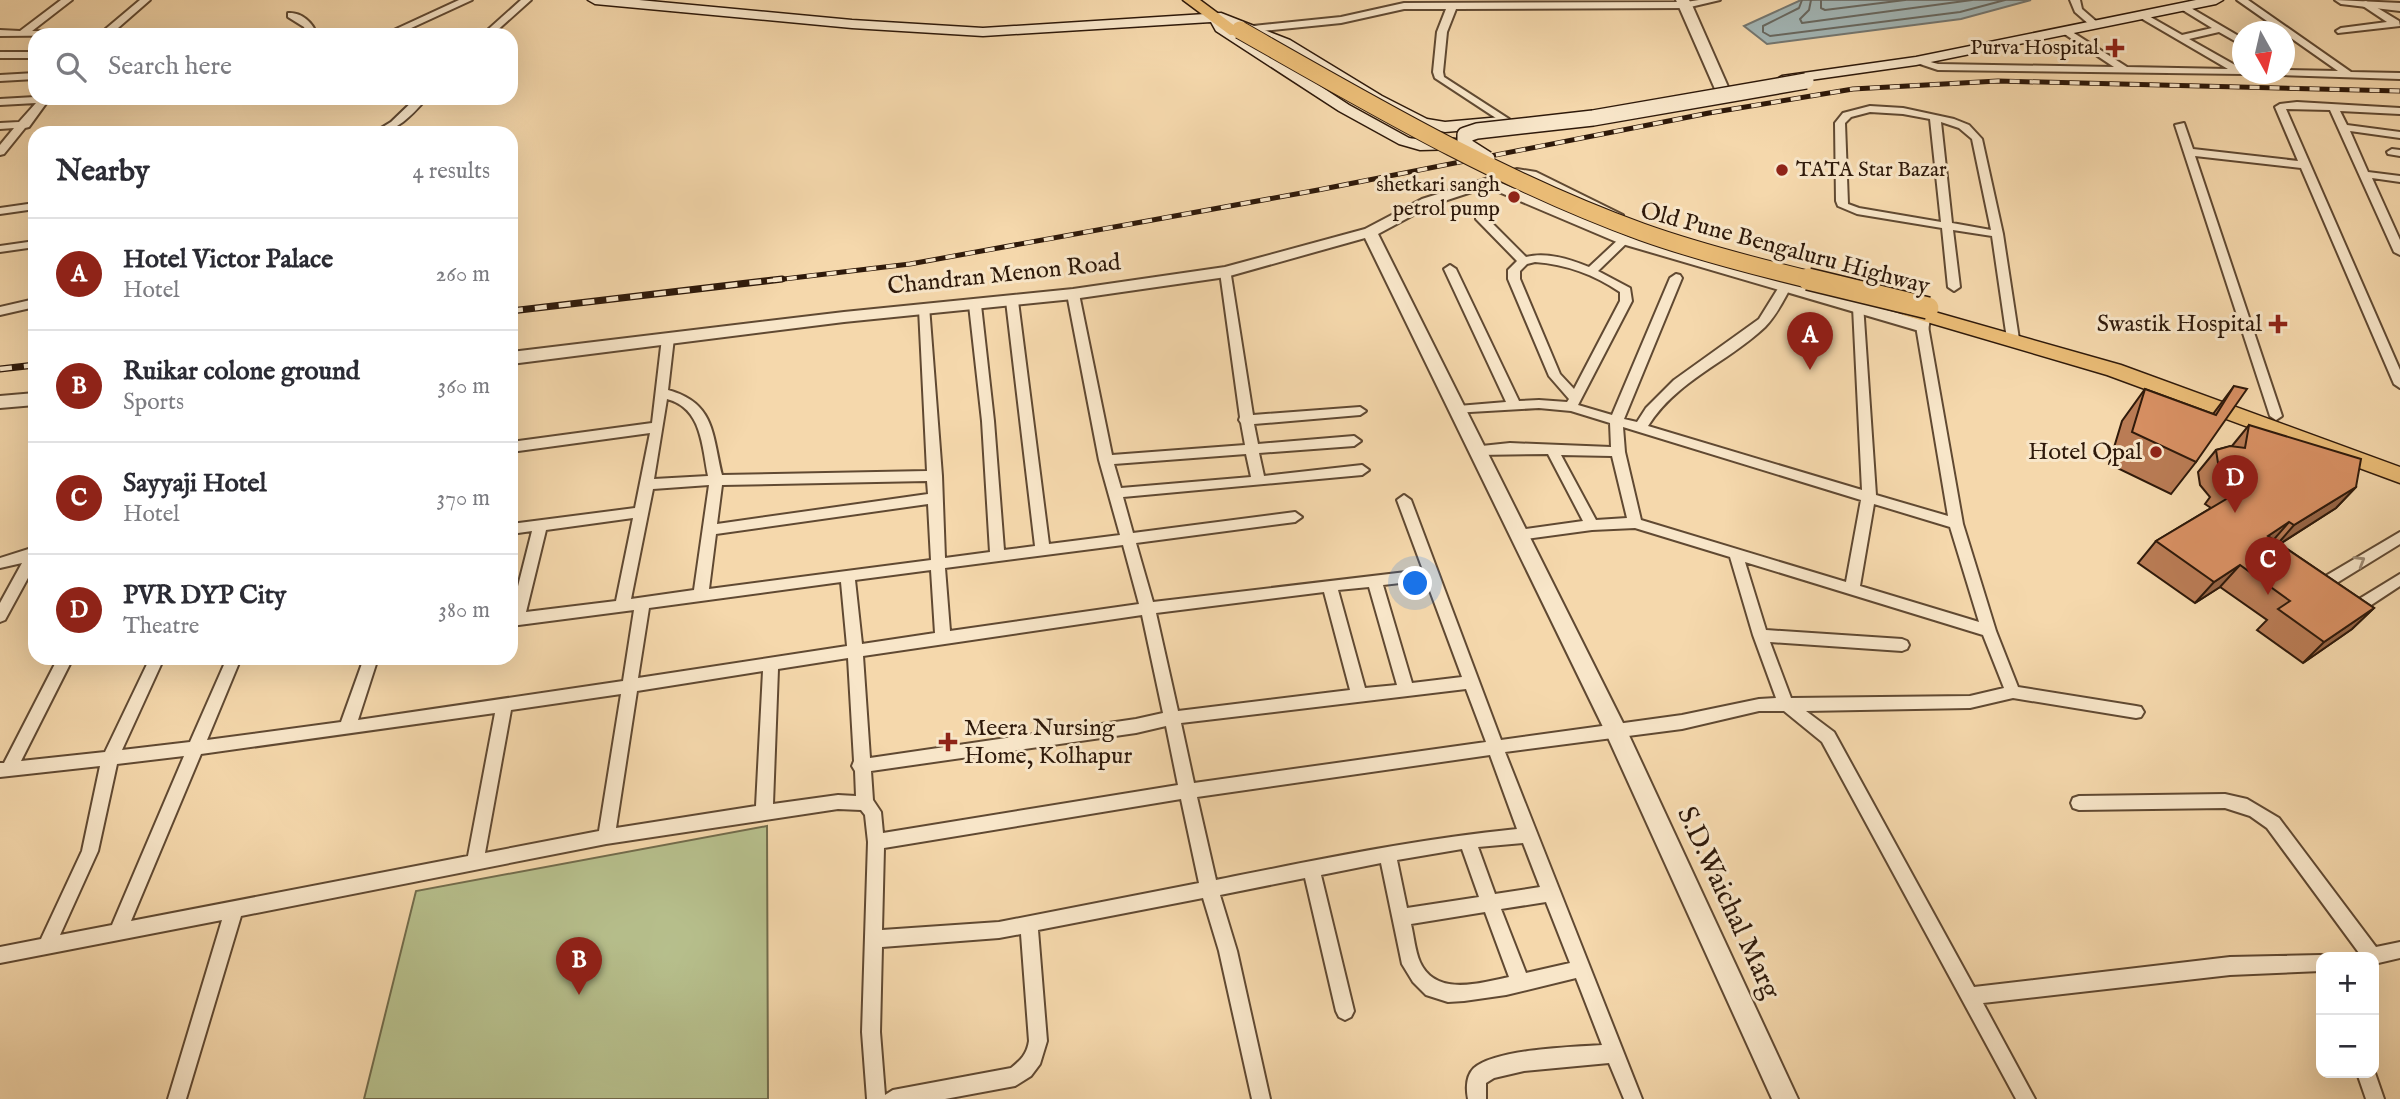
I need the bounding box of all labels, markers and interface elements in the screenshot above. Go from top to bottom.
north arrow [2232,21,2295,84]
search box [28,28,518,105]
place label: Purva Hospital [1970,35,2099,62]
marker: Purva Hospital [2105,38,2125,58]
icon: search [52,48,90,86]
text: Search here [108,50,232,83]
text: Nearby [56,153,149,191]
text: 4 results [412,157,490,186]
place label: TATA Star Bazar [1796,157,1947,184]
marker: TATA Star Bazar [1774,162,1790,178]
place label: shetkari sangh petrol pump [1376,172,1500,223]
marker: shetkari sangh petrol pump [1506,189,1522,205]
street label: Old Pune Bengaluru Highway [1637,195,1933,303]
text: Hotel Victor Palace [123,243,333,276]
street label: Chandran Menon Road [886,247,1122,303]
text: A [71,260,87,289]
text: 260 m [435,260,490,289]
text: Hotel [123,276,180,305]
place label: Swastik Hospital [2097,309,2262,340]
pin: A [1787,312,1833,370]
marker: Swastik Hospital [2268,314,2288,334]
text: Ruikar colone ground [123,355,360,388]
text: B [71,372,87,401]
text: 360 m [438,372,490,401]
text: Sports [123,388,184,417]
place label: Hotel Opal [2028,437,2142,468]
marker: Hotel Opal [2148,444,2164,460]
pin: D [2212,455,2258,513]
text: Sayyaji Hotel [123,467,267,500]
text: C [71,484,87,513]
text: 370 m [437,484,490,513]
text: Hotel [123,500,180,529]
pin: C [2245,537,2291,595]
one-way arrow [2353,556,2365,569]
your location [1398,566,1432,600]
text: PVR DYP City [123,579,286,612]
text: D [70,596,88,625]
text: 380 m [438,596,490,625]
text: Theatre [123,612,199,641]
place label: Meera Nursing Home, Kolhapur [964,713,1132,772]
marker: Meera Nursing Home, Kolhapur [938,732,958,752]
street label: S.D.Waichal Marg [1668,801,1788,1005]
pin: B [556,937,602,995]
map controls [2316,952,2379,1078]
button: + [2316,952,2379,1015]
button: − [2316,1015,2379,1078]

